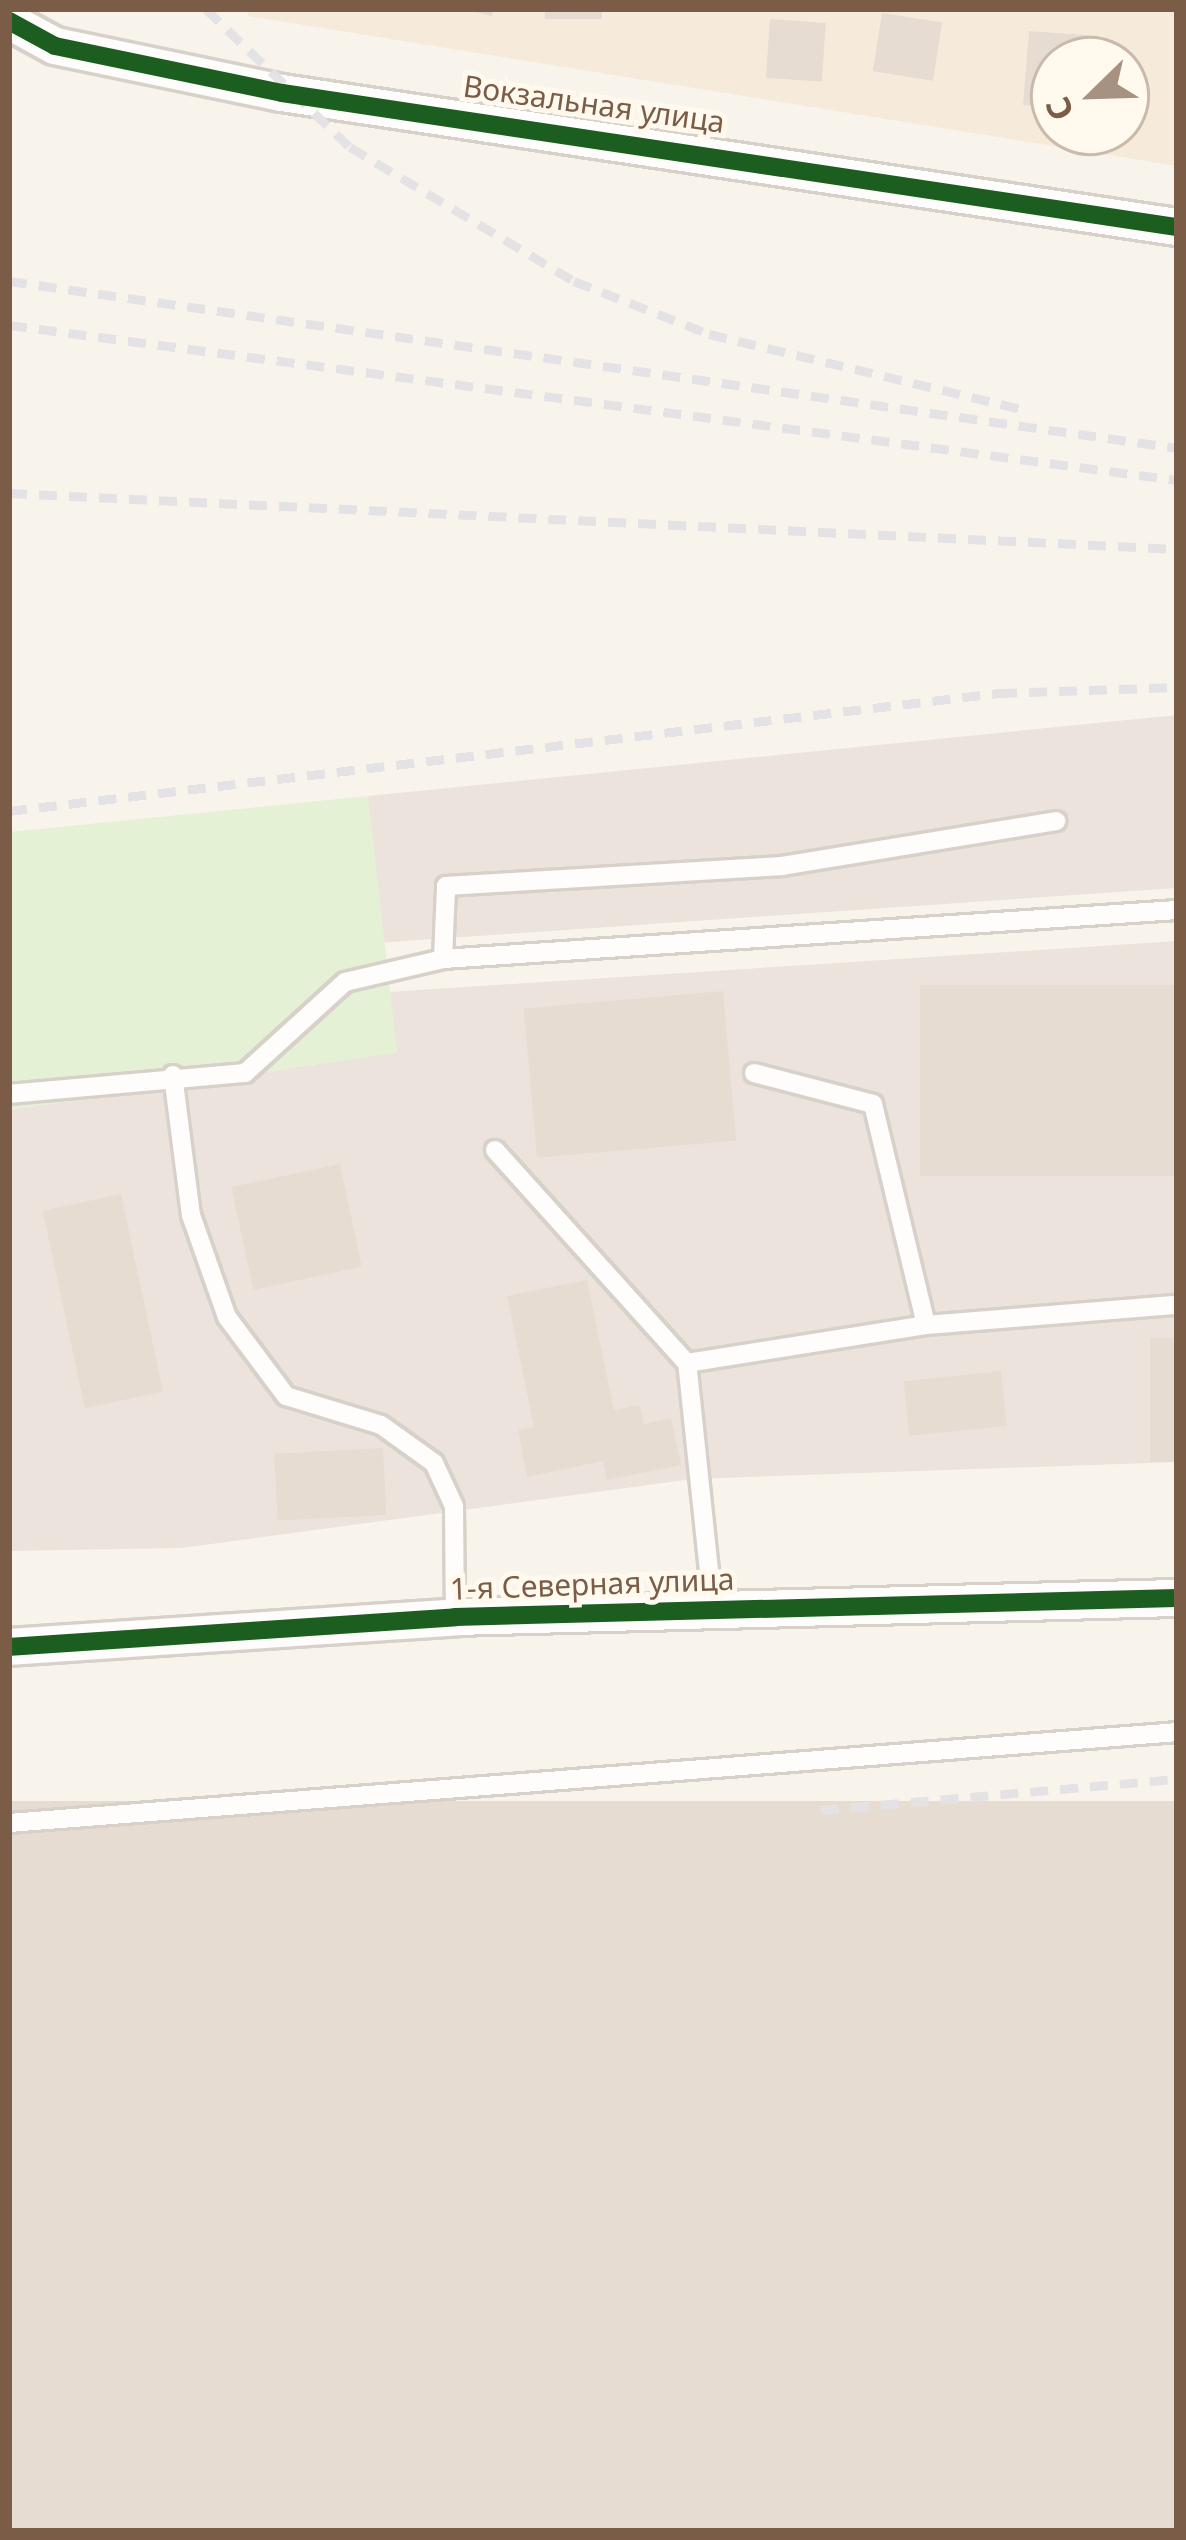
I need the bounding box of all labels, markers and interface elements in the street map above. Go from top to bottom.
north arrow [1030,36,1150,156]
street label: Вокзальная улица [461,68,727,140]
text: С [1034,91,1084,128]
street label: 1-я Северная улица [449,1561,735,1607]

